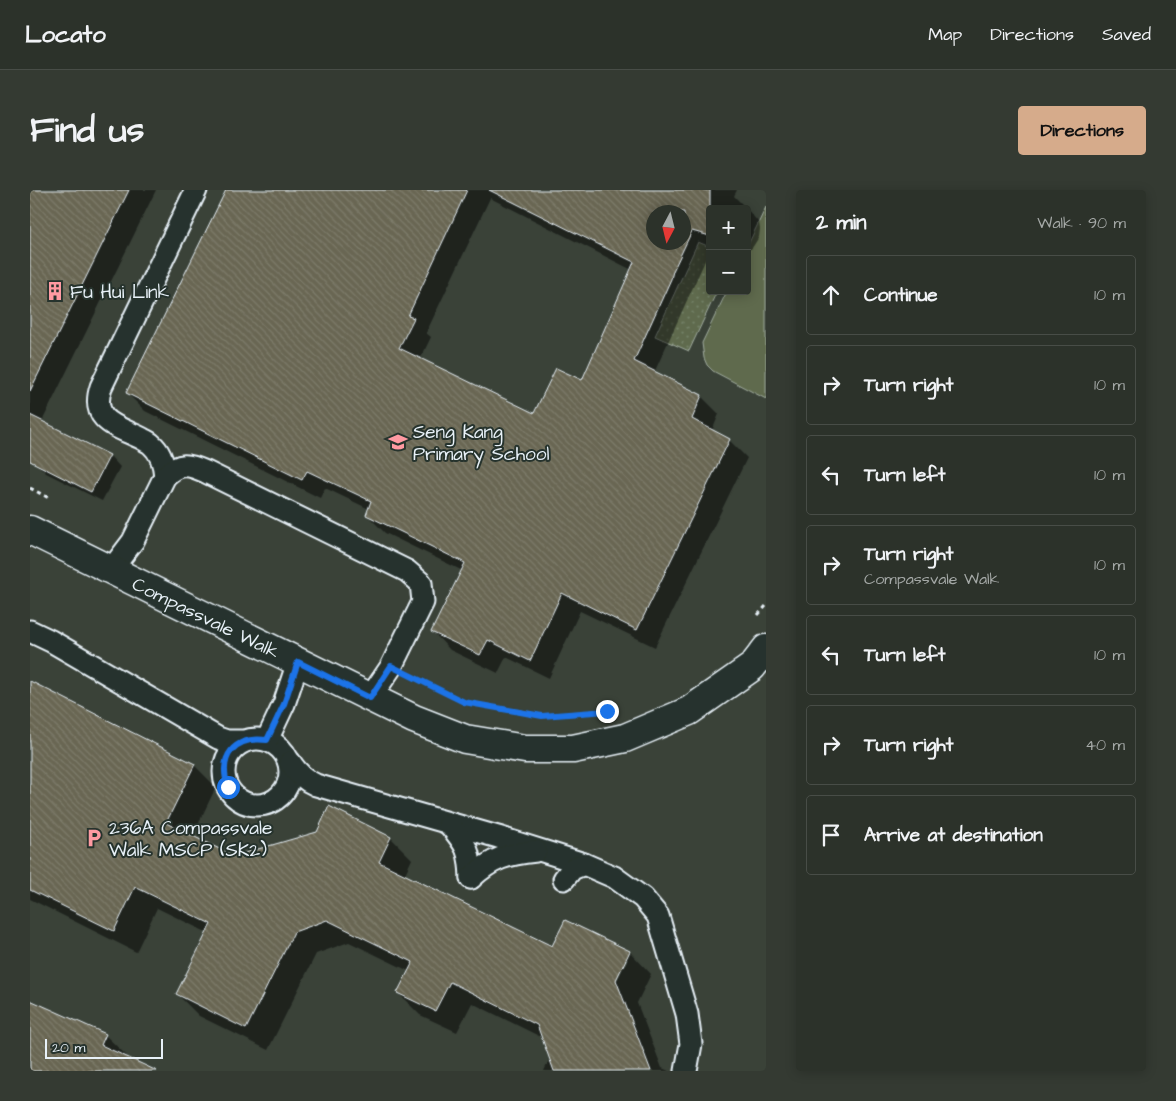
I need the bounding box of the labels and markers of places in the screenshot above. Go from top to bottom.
place label: Fu Hui Link [70,279,170,306]
building icon: Fu Hui Link [44,280,66,302]
place label: Seng Kang Primary School [413,419,549,469]
school or university icon: Seng Kang Primary School [387,431,409,453]
place label: 236A Compassvale Walk MSCP (SK2) [109,815,272,864]
parking icon: 236A Compassvale Walk MSCP (SK2) [83,827,105,849]

